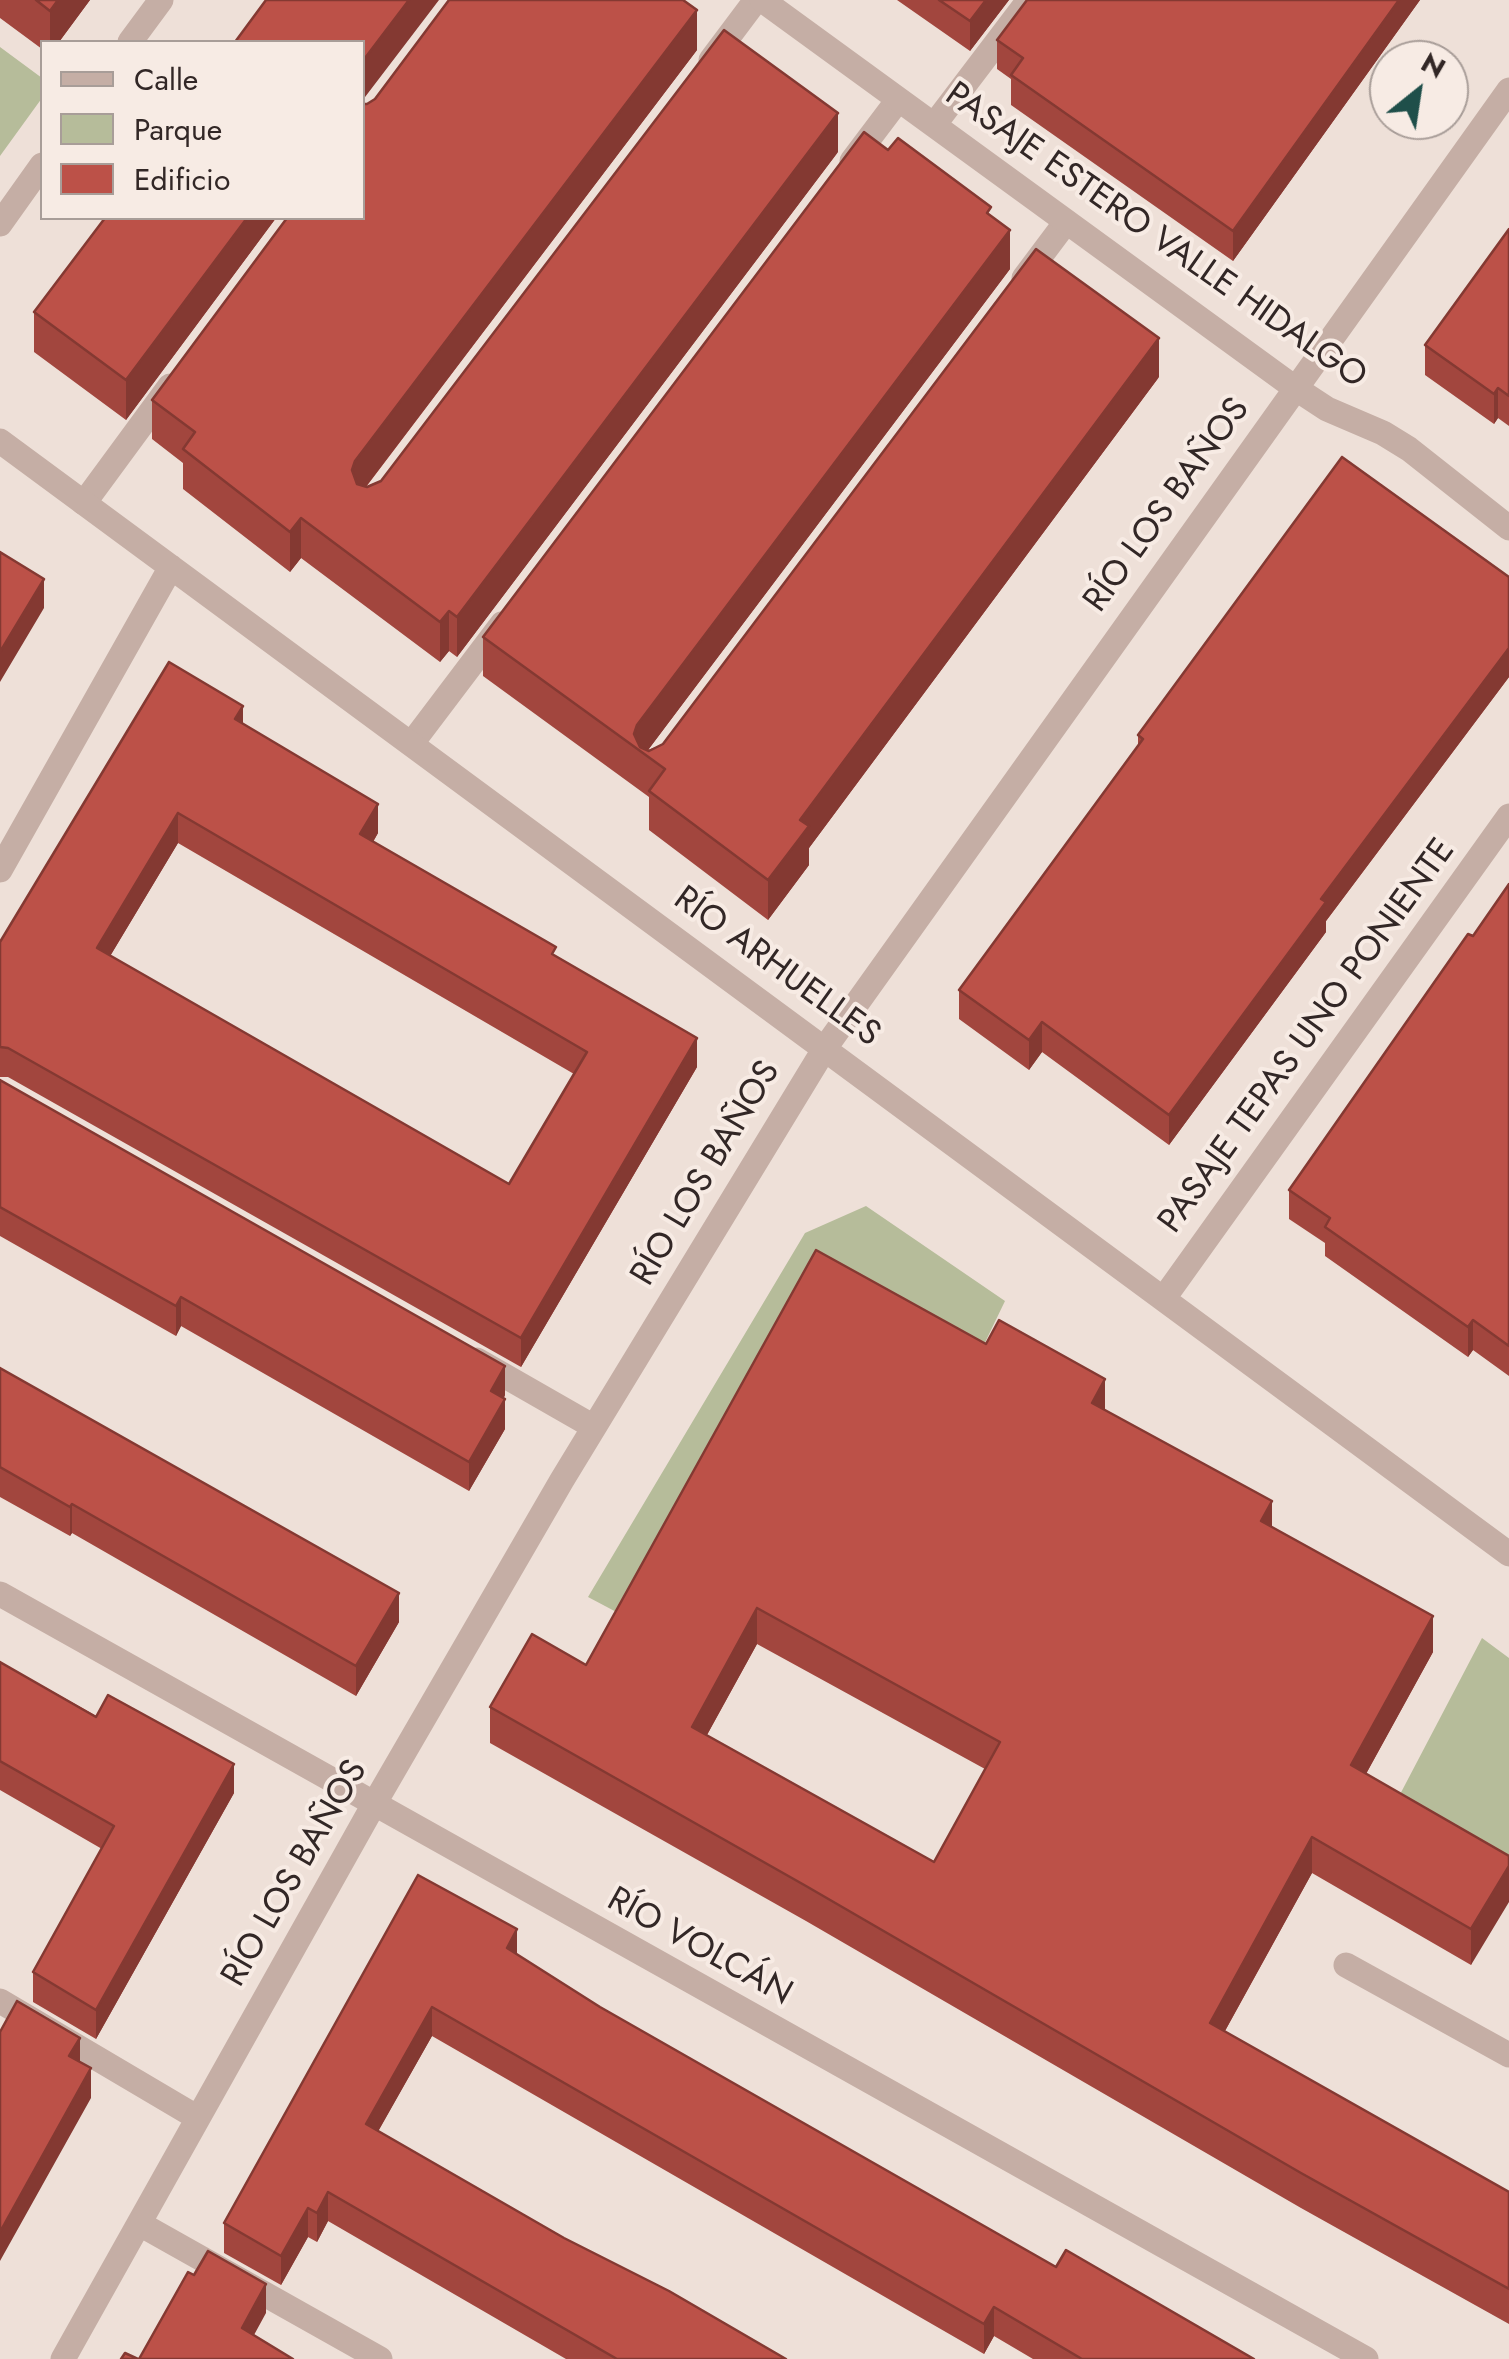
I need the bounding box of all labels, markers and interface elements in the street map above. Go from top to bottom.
legend [40,40,365,220]
north arrow [1369,40,1469,140]
text: N [1413,42,1453,89]
text: Calle [134,58,198,101]
street label: PASAJE ESTERO VALLE HIDALGO [936,75,1374,399]
text: Parque [134,108,222,151]
text: Edificio [134,158,230,201]
street label: RÍO LOS BAÑOS [1076,391,1260,621]
street label: PASAJE TEPAS UNO PONIENTE [1151,832,1465,1242]
street label: RÍO ARHUELLES [664,879,888,1057]
street label: RÍO LOS BAÑOS [623,1054,791,1294]
street label: RÍO LOS BAÑOS [214,1753,378,1995]
street label: RÍO VOLCÁN [599,1880,799,2016]

